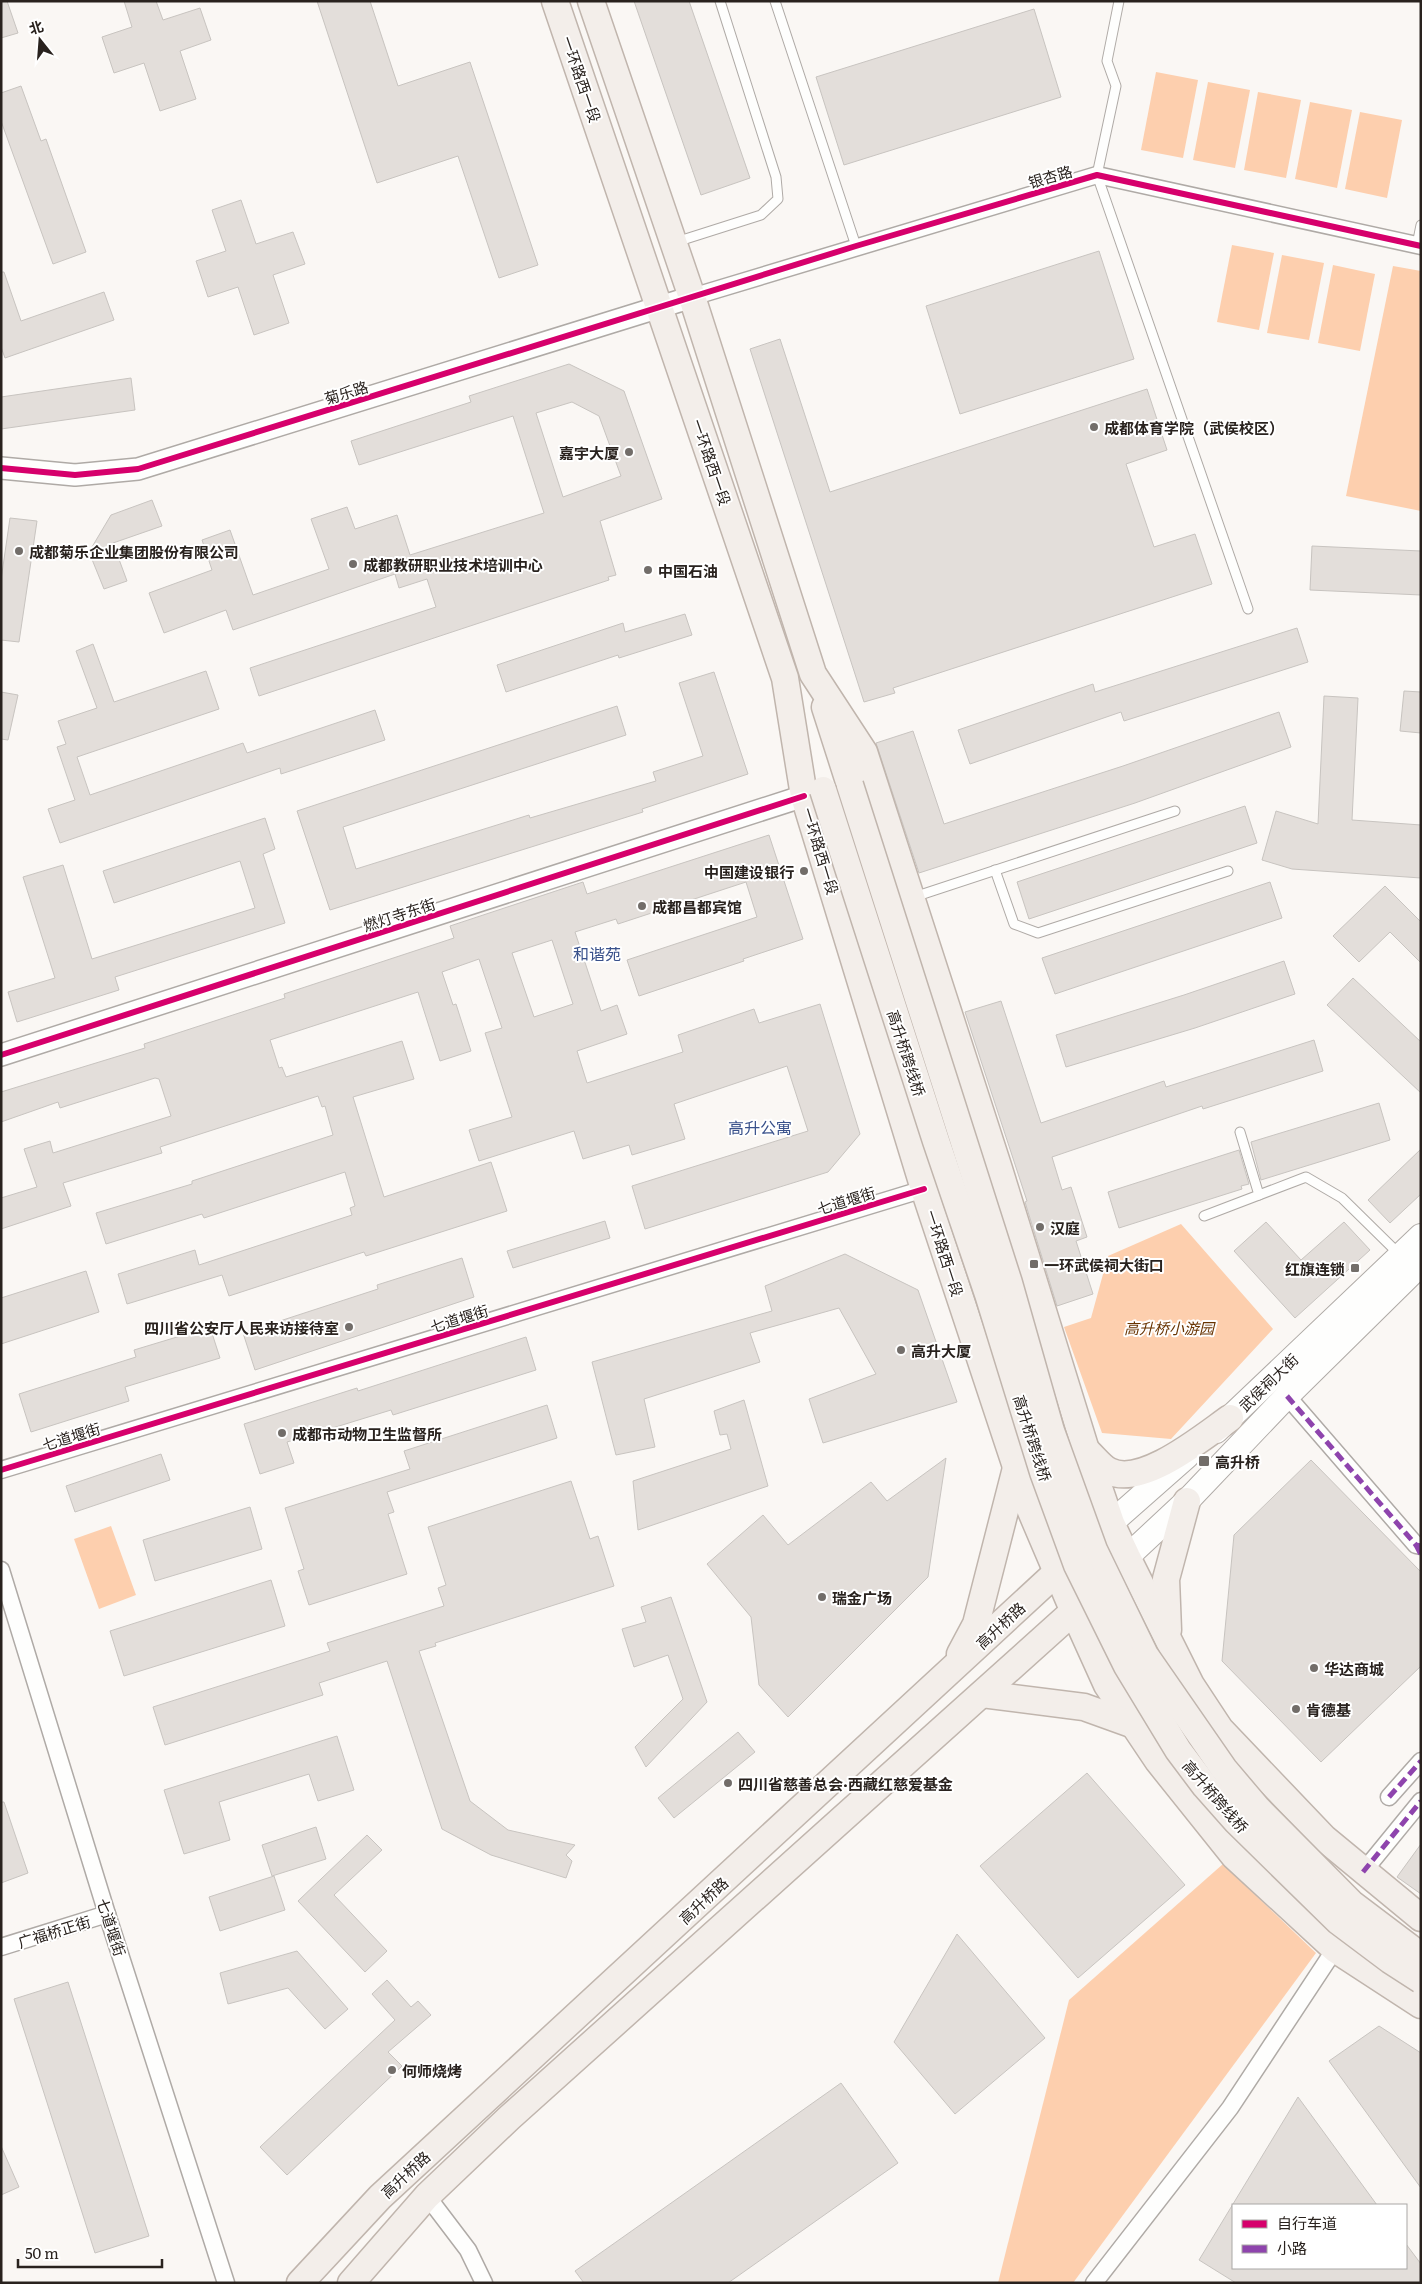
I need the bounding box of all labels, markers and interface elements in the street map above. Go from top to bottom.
north arrow [15,15,65,65]
text: 北 [26,15,46,38]
street label: 一环路西一段 [556,33,608,125]
street label: 银杏路 [1025,159,1075,193]
street label: 菊乐路 [321,374,371,410]
street label: 一环路西一段 [686,416,738,508]
place label: 成都体育学院（武侯校区） [1104,416,1284,439]
marker: 成都体育学院（武侯校区） [1088,421,1100,433]
place label: 嘉宇大厦 [559,441,619,464]
marker: 嘉宇大厦 [623,446,635,458]
place label: 成都菊乐企业集团股份有限公司 [29,540,239,563]
marker: 成都菊乐企业集团股份有限公司 [13,545,25,557]
place label: 成都教研职业技术培训中心 [363,553,543,576]
marker: 成都教研职业技术培训中心 [347,558,359,570]
place label: 中国石油 [658,559,718,582]
marker: 中国石油 [642,564,654,576]
street label: 一环路西一段 [797,805,845,897]
place label: 中国建设银行 [704,860,794,883]
marker: 中国建设银行 [798,865,810,877]
street label: 燃灯寺东街 [360,891,438,937]
place label: 成都昌都宾馆 [652,895,742,918]
marker: 成都昌都宾馆 [636,900,648,912]
district label: 和谐苑 [573,941,621,965]
street label: 高升桥跨线桥 [882,1007,932,1099]
district label: 高升公寓 [728,1115,792,1139]
street label: 七道堰街 [814,1180,878,1220]
street label: 一环路西一段 [920,1207,970,1299]
place label: 汉庭 [1050,1216,1080,1239]
marker: 汉庭 [1034,1221,1046,1233]
place label: 一环武侯祠大街口 [1044,1253,1164,1276]
place label: 红旗连锁 [1285,1257,1345,1280]
marker: 一环武侯祠大街口 [1028,1258,1040,1270]
marker: 红旗连锁 [1349,1262,1361,1274]
street label: 七道堰街 [427,1298,491,1338]
place label: 四川省公安厅人民来访接待室 [144,1316,339,1339]
park label: 高升桥小游园 [1124,1316,1216,1339]
marker: 四川省公安厅人民来访接待室 [343,1321,355,1333]
place label: 高升大厦 [911,1339,971,1362]
marker: 高升大厦 [895,1344,907,1356]
street label: 武侯祠大街 [1233,1348,1303,1416]
street label: 高升桥跨线桥 [1008,1392,1058,1484]
street label: 七道堰街 [39,1416,103,1456]
place label: 成都市动物卫生监督所 [292,1422,442,1445]
marker: 成都市动物卫生监督所 [276,1427,288,1439]
place label: 高升桥 [1215,1450,1260,1473]
marker: 高升桥 [1197,1454,1211,1468]
place label: 瑞金广场 [832,1586,892,1609]
marker: 瑞金广场 [816,1591,828,1603]
street label: 高升桥路 [970,1596,1030,1654]
place label: 华达商城 [1324,1657,1384,1680]
marker: 华达商城 [1308,1662,1320,1674]
place label: 肯德基 [1306,1698,1351,1721]
marker: 肯德基 [1290,1703,1302,1715]
street label: 高升桥跨线桥 [1178,1754,1254,1838]
place label: 四川省慈善总会·西藏红慈爱基金 [738,1772,953,1795]
marker: 四川省慈善总会·西藏红慈爱基金 [722,1777,734,1789]
street label: 高升桥路 [673,1871,733,1929]
street label: 七道堰街 [92,1895,132,1959]
street label: 广福桥正街 [15,1909,93,1953]
place label: 何师烧烤 [402,2059,462,2082]
marker: 何师烧烤 [386,2064,398,2076]
street label: 高升桥路 [375,2145,435,2203]
legend [1232,2204,1407,2269]
text: 自行车道 [1277,2211,1337,2234]
scale bar [18,2236,161,2268]
text: 小路 [1277,2236,1307,2259]
text: 50 m [25,2241,59,2264]

